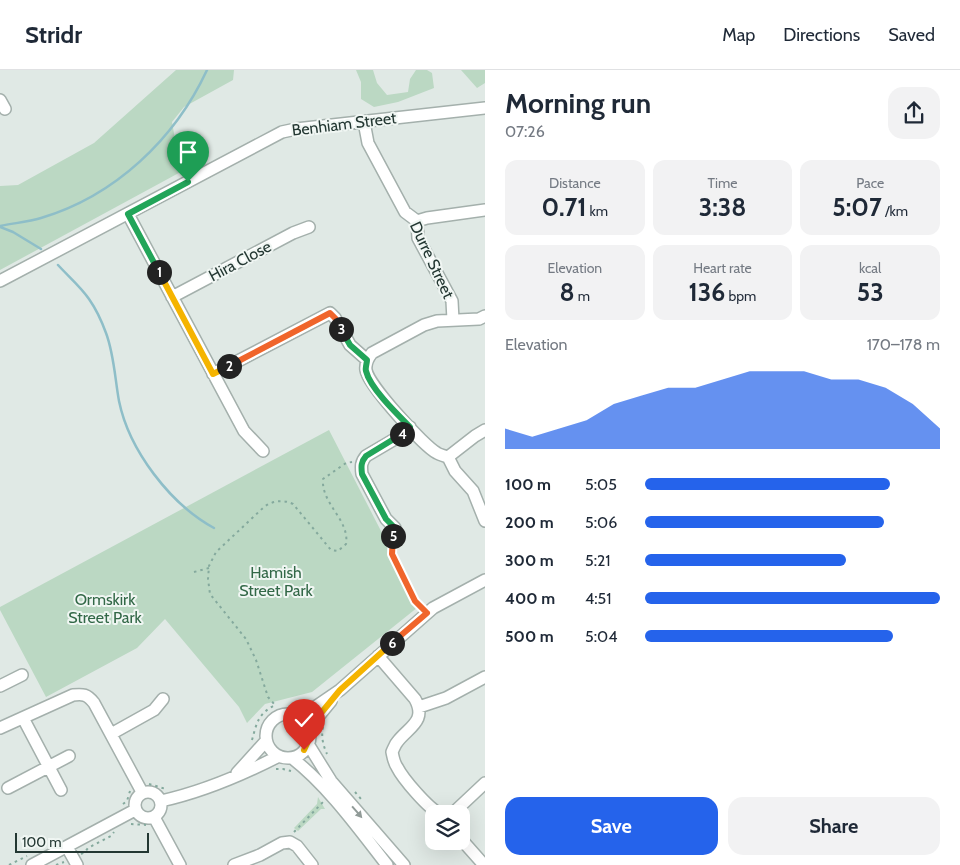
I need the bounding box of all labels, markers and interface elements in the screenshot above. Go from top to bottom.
text: Stridr [25,20,82,49]
text: Map [722,24,755,46]
text: Directions [783,24,860,46]
text: Saved [888,24,935,46]
text: Morning run [505,86,651,120]
button: share [888,87,940,139]
street label: Benhiam Street [291,108,398,140]
text: 07:26 [505,122,545,141]
pin [167,131,209,182]
icon: arrive [174,138,202,166]
text: Distance [549,174,601,192]
text: Time [708,174,737,192]
text: Pace [856,174,884,192]
text: 0.71 [542,192,586,222]
text: 3:38 [699,192,746,222]
text: 5:07 [832,192,882,222]
text: km [586,202,608,220]
text: /km [882,202,908,220]
street label: Durre Street [406,218,458,302]
street label: Hira Close [206,237,274,285]
text: Elevation [547,259,602,277]
text: Heart rate [693,259,752,277]
text: kcal [859,259,881,277]
pin: 1 [146,260,172,284]
text: 1 [157,263,162,281]
text: 8 [560,277,575,307]
text: 136 [689,277,725,307]
text: 53 [857,277,884,307]
text: m [575,287,590,305]
text: bpm [725,287,756,305]
pin: 3 [328,316,354,342]
text: 3 [338,320,345,338]
text: Elevation [505,335,568,354]
text: 170–178 m [867,335,940,354]
pin: 2 [216,354,242,378]
text: 2 [226,357,233,375]
pin: 4 [390,422,414,446]
text: 4 [398,425,407,443]
text: 100 m [505,475,551,494]
text: 5:05 [585,475,617,494]
text: 200 m [505,513,554,532]
text: 5:06 [585,513,617,532]
pin: 5 [380,524,406,548]
text: 5 [390,527,397,545]
text: 300 m [505,551,554,570]
text: 5:21 [585,551,611,570]
park label: Hamish Street Park [239,563,314,600]
text: 400 m [505,589,555,608]
text: 4:51 [585,589,611,608]
park label: Ormskirk Street Park [68,590,143,627]
text: 500 m [505,627,554,646]
text: 5:04 [585,627,617,646]
pin: 6 [380,630,404,656]
text: 6 [389,634,396,652]
pin [283,699,325,750]
icon: check [290,706,318,734]
button: Save [505,797,718,855]
button: Share [728,797,940,855]
one-way arrow [351,805,363,817]
map controls [425,805,470,850]
button: layers [425,805,470,850]
scale bar [15,830,149,853]
text: 100 m [22,833,62,851]

